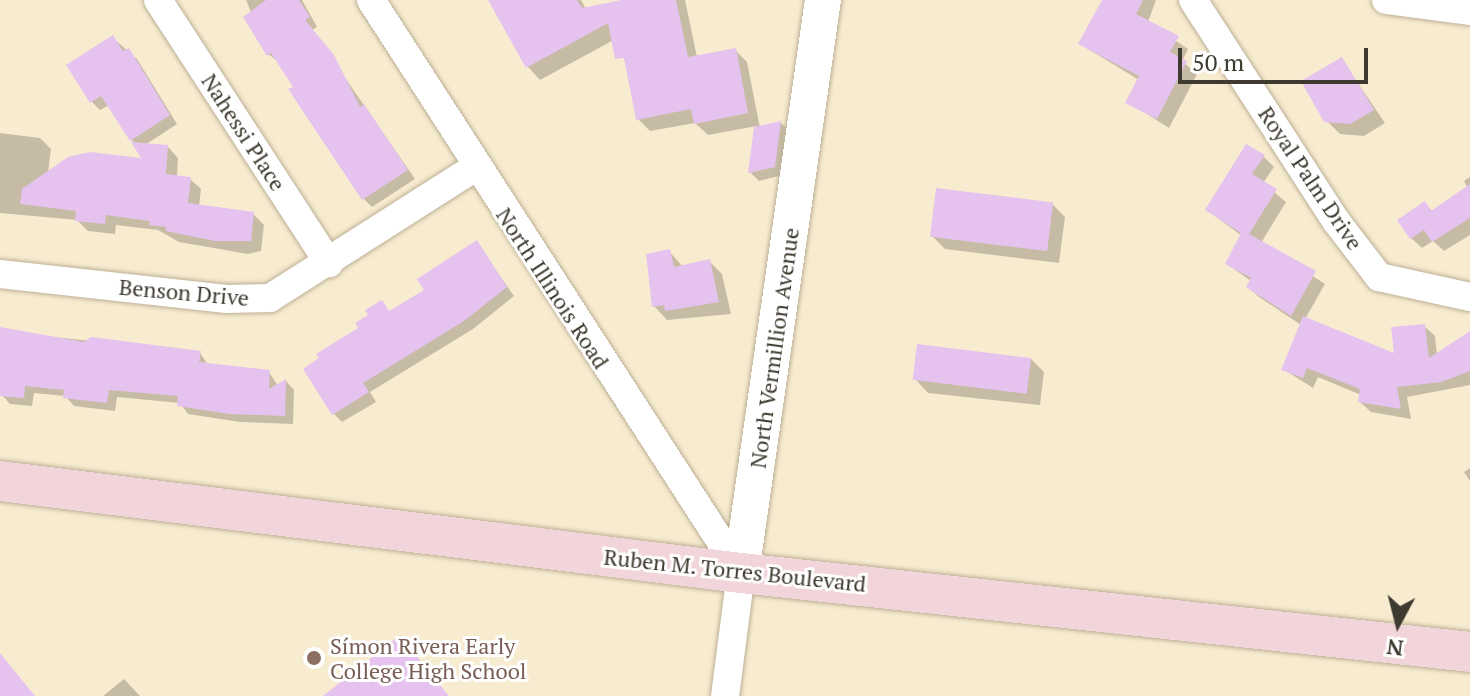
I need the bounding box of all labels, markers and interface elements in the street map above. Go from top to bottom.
scale bar [1182,32,1372,82]
text: 50 m [1192,46,1244,78]
street label: Nahessi Place [196,69,292,195]
street label: Royal Palm Drive [1253,101,1369,255]
street label: North Illinois Road [491,203,615,373]
street label: North Vermillion Avenue [744,225,804,471]
street label: Benson Drive [118,273,250,311]
street label: Ruben M. Torres Boulevard [602,543,868,597]
north arrow [1358,584,1438,664]
place label: Símon Rivera Early College High School [330,632,526,684]
text: N [1385,633,1405,664]
marker: Símon Rivera Early College High School [305,649,323,667]

